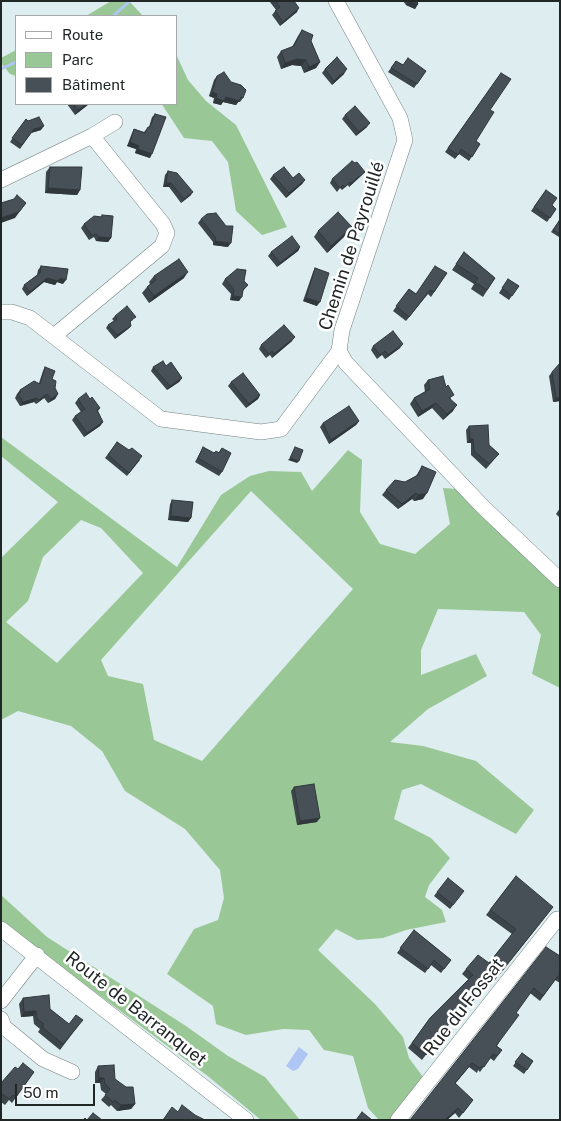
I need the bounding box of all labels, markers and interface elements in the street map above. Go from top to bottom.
legend [15,15,178,105]
text: Route [62,26,103,43]
text: Parc [62,51,94,68]
text: Bâtiment [62,76,125,93]
street label: Chemin de Payrouillé [314,159,390,333]
street label: Route de Barranquet [61,947,211,1071]
street label: Rue du Fossat [419,954,509,1060]
scale bar [18,1074,98,1106]
text: 50 m [23,1084,58,1101]

